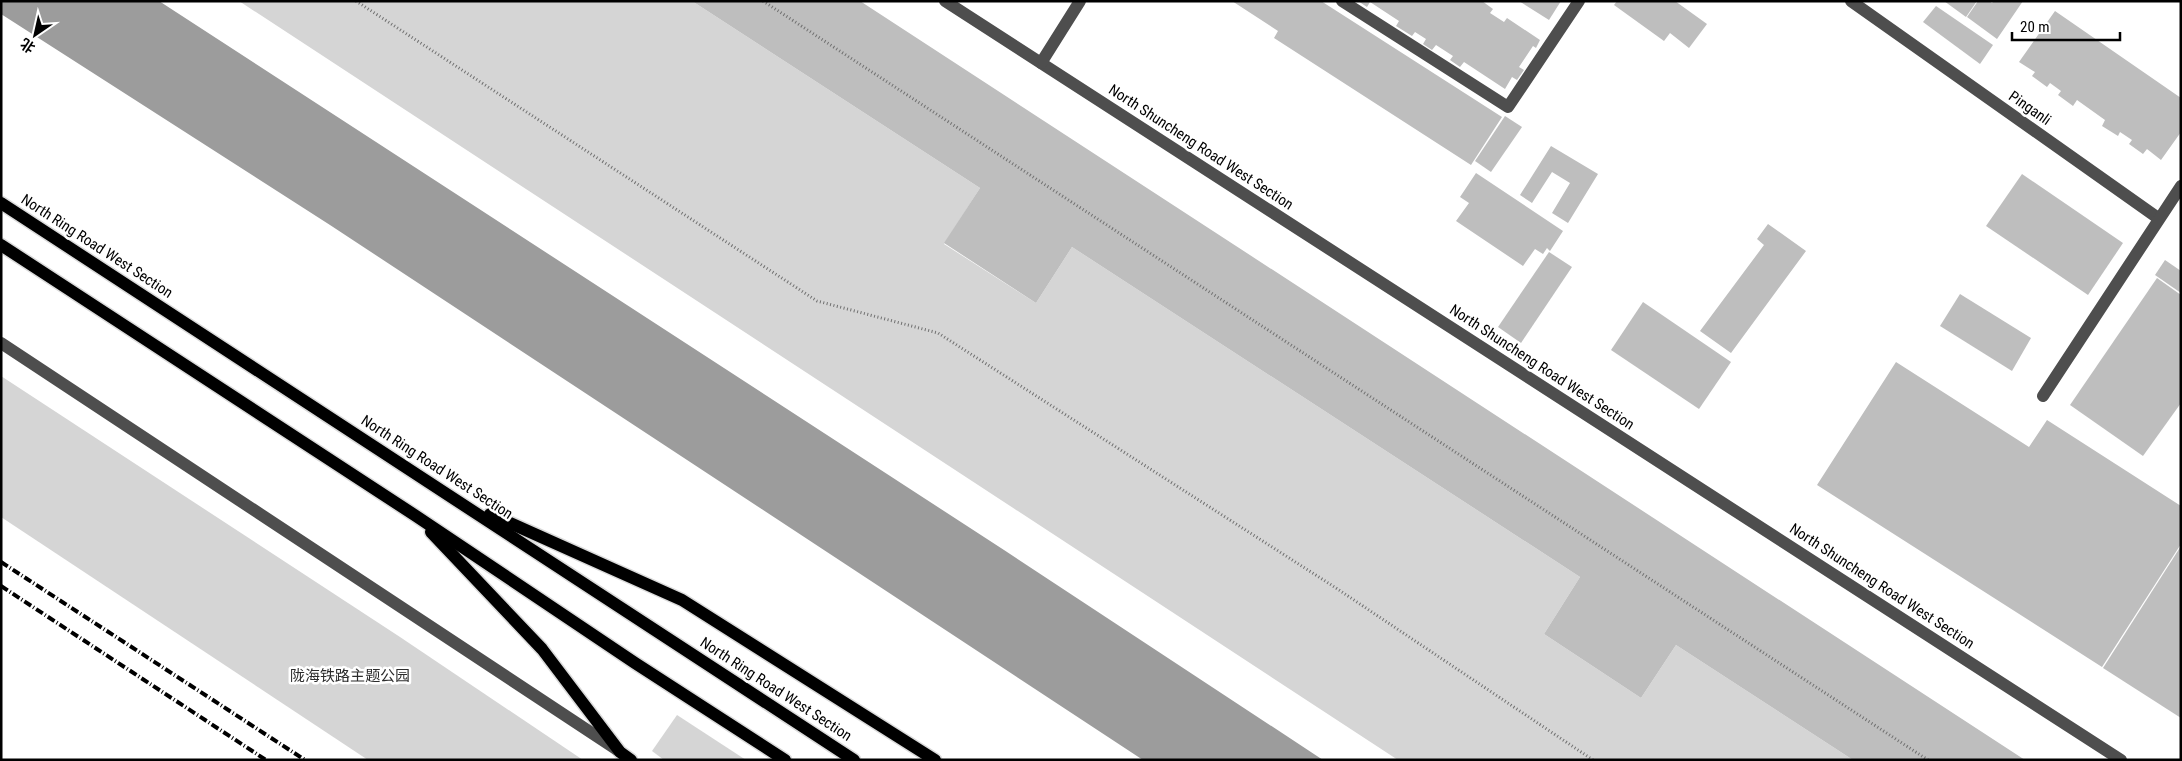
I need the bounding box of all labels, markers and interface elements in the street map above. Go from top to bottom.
north arrow [10,10,60,60]
scale bar [2012,10,2120,42]
text: 20 m [2020,18,2050,36]
text: 北 [17,35,38,56]
street label: North Shuncheng Road West Section [1105,80,1297,214]
street label: Pinganli [2005,87,2055,129]
street label: North Ring Road West Section [18,190,176,302]
street label: North Shuncheng Road West Section [1446,300,1638,434]
street label: North Ring Road West Section [358,411,516,523]
street label: North Shuncheng Road West Section [1786,519,1978,653]
street label: North Ring Road West Section [697,633,855,745]
park label: 陇海铁路主题公园 [290,667,410,685]

